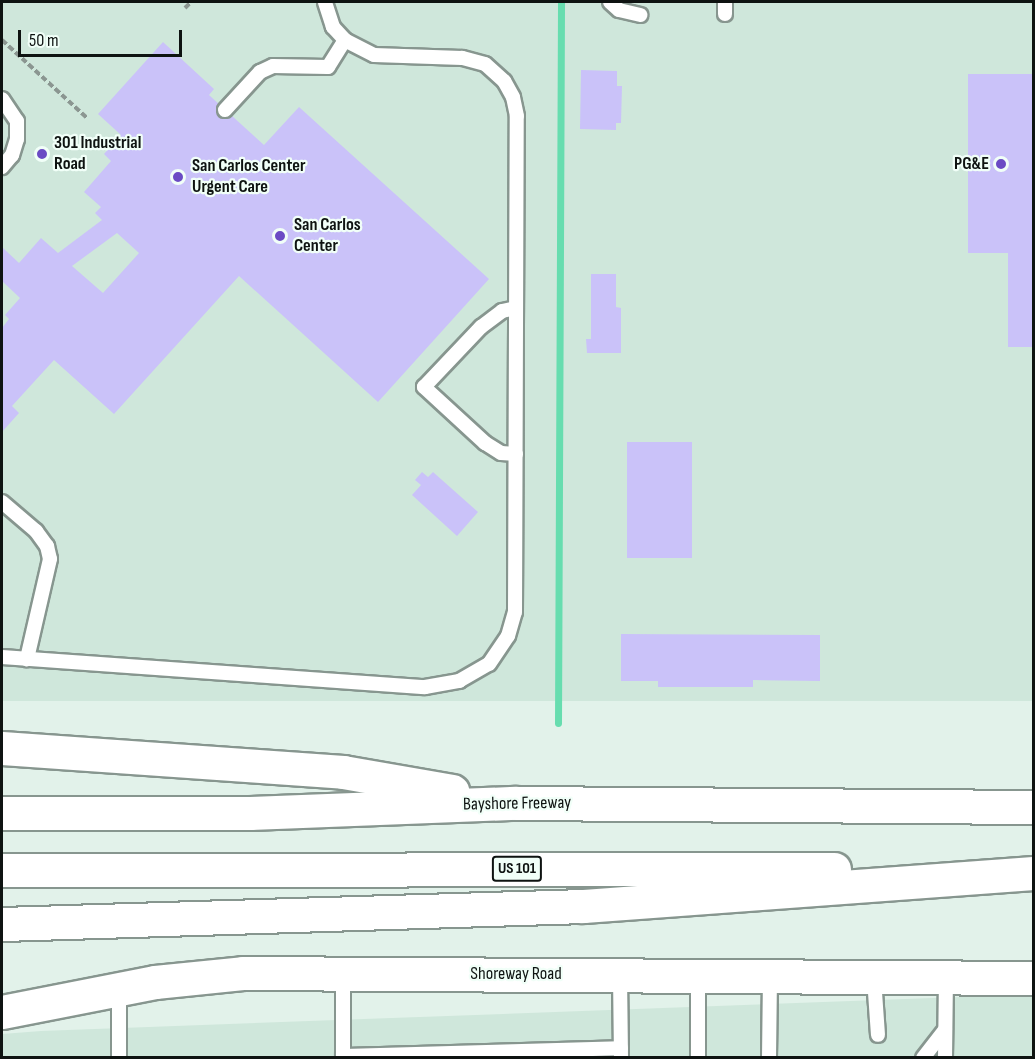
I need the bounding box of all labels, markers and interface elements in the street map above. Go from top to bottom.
scale bar [21,18,184,56]
text: 50 m [29,30,59,51]
place label: 301 Industrial Road [54,133,141,176]
marker: 301 Industrial Road [35,147,49,161]
place label: PG&E [954,153,989,175]
place label: San Carlos Center Urgent Care [192,156,306,198]
marker: PG&E [994,157,1008,171]
marker: San Carlos Center Urgent Care [169,168,187,186]
place label: San Carlos Center [294,215,361,258]
marker: San Carlos Center [271,227,289,245]
street label: Bayshore Freeway [463,792,571,816]
road number: US 101 [492,856,542,882]
street label: Shoreway Road [470,963,562,985]

